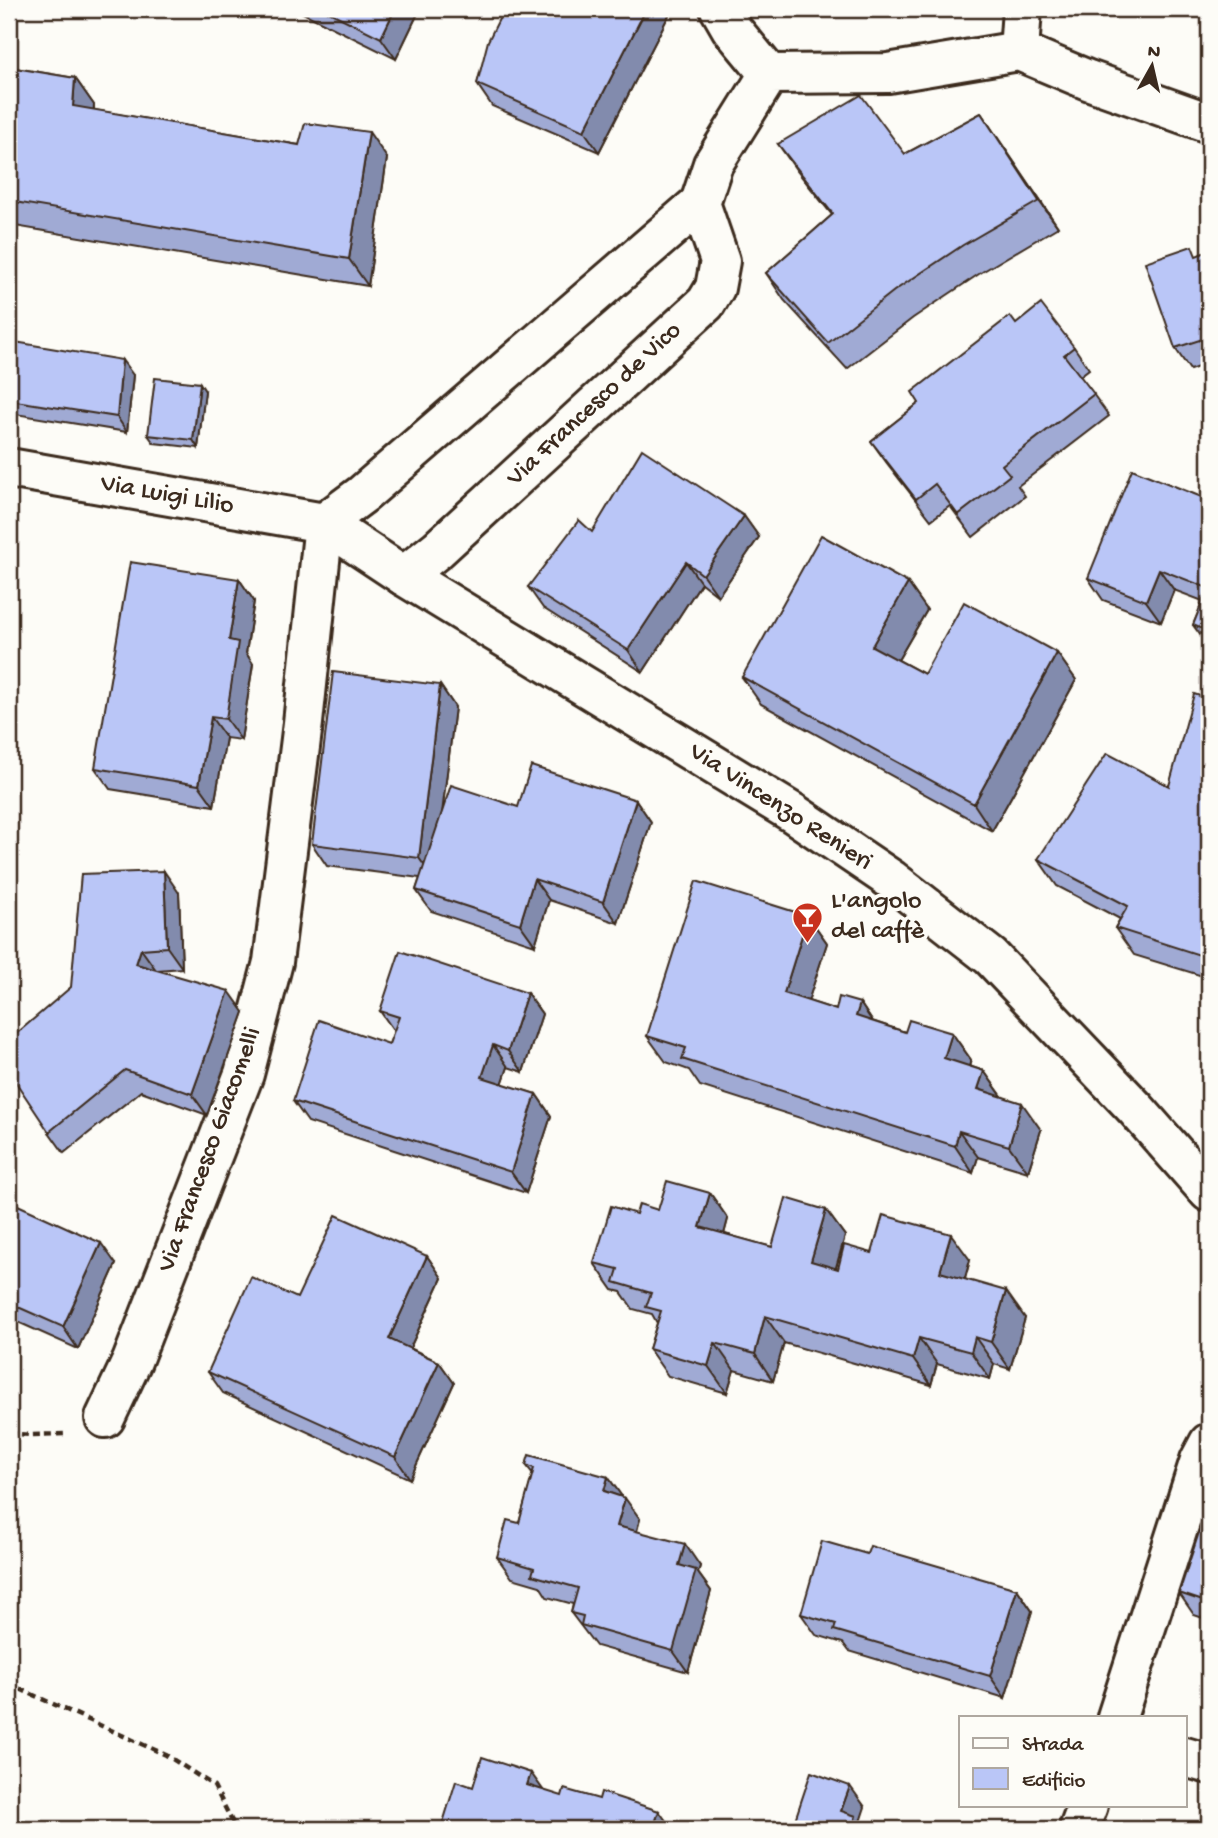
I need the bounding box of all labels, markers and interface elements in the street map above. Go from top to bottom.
north arrow [1116,32,1186,102]
text: N [1146,40,1162,65]
street label: Via Francesco de Vico [500,316,689,495]
street label: Via Luigi Lilio [97,469,236,523]
street label: Via Vincenzo Renieri [682,737,877,879]
place label: L'angolo del caffè [831,887,925,948]
bar icon: L'angolo del caffè [791,900,825,944]
street label: Via Francesco Giacomelli [152,1023,270,1278]
legend [959,1716,1186,1806]
text: Strada [1022,1734,1085,1759]
text: Edificio [1022,1770,1086,1795]

